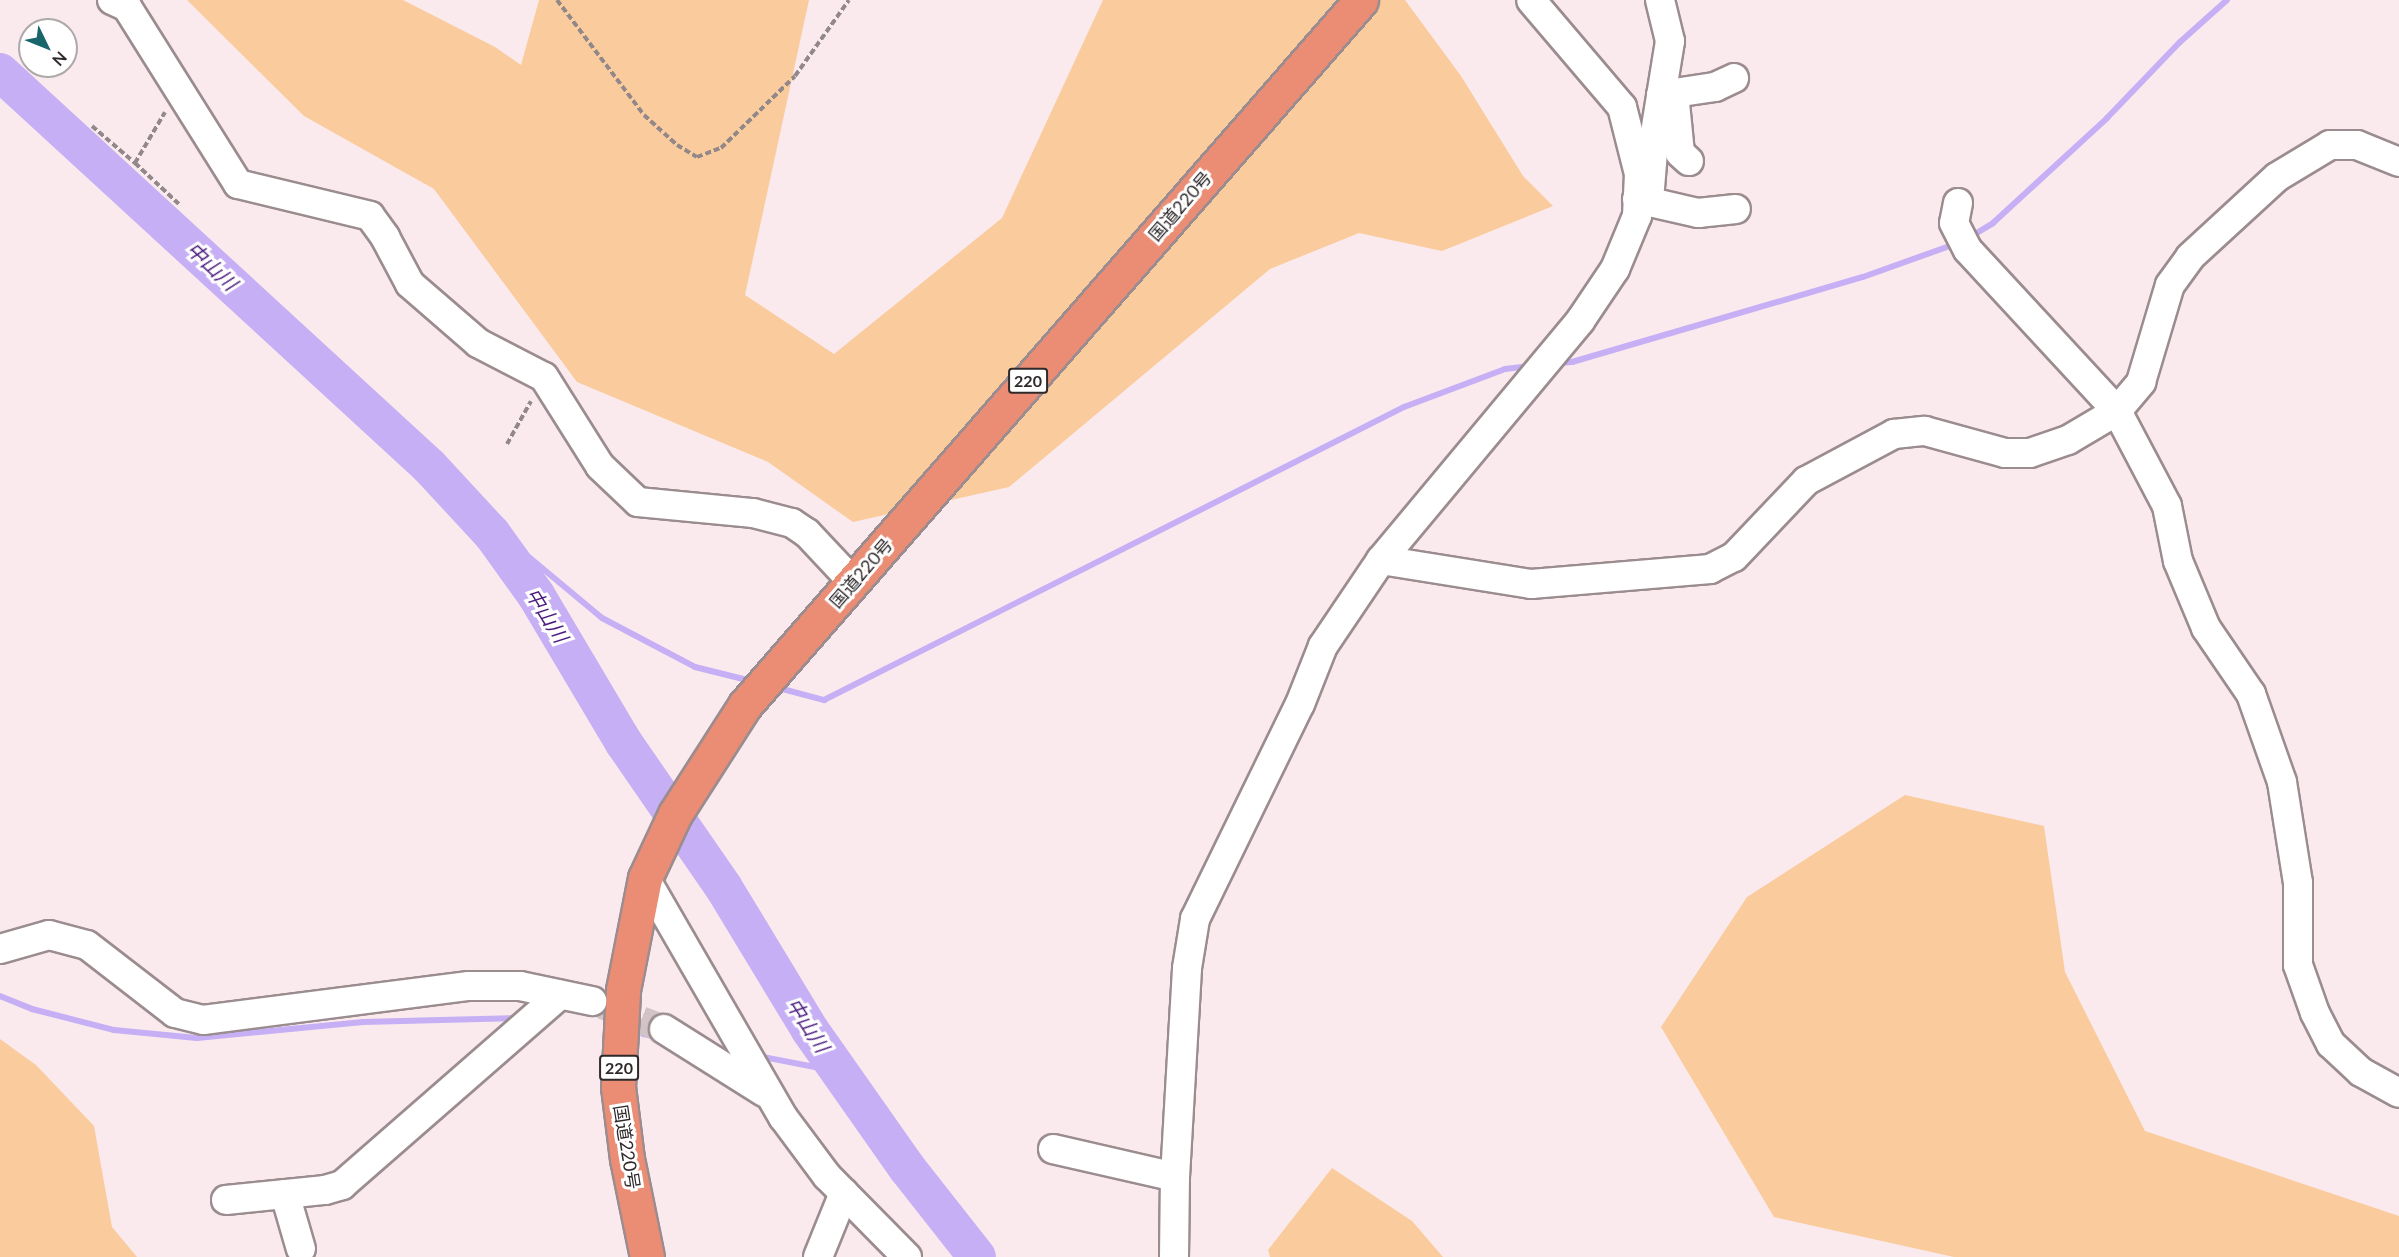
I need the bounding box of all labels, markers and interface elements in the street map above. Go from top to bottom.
north arrow [18,18,78,78]
text: N [49,48,71,70]
street label: 国道220号 [1144,167,1216,245]
water label: 中山川 [182,237,242,295]
road number: 220 [1007,368,1049,394]
street label: 国道220号 [825,534,897,612]
water label: 中山川 [521,583,573,647]
water label: 中山川 [782,993,834,1057]
road number: 220 [598,1055,640,1081]
street label: 国道220号 [610,1103,644,1191]

